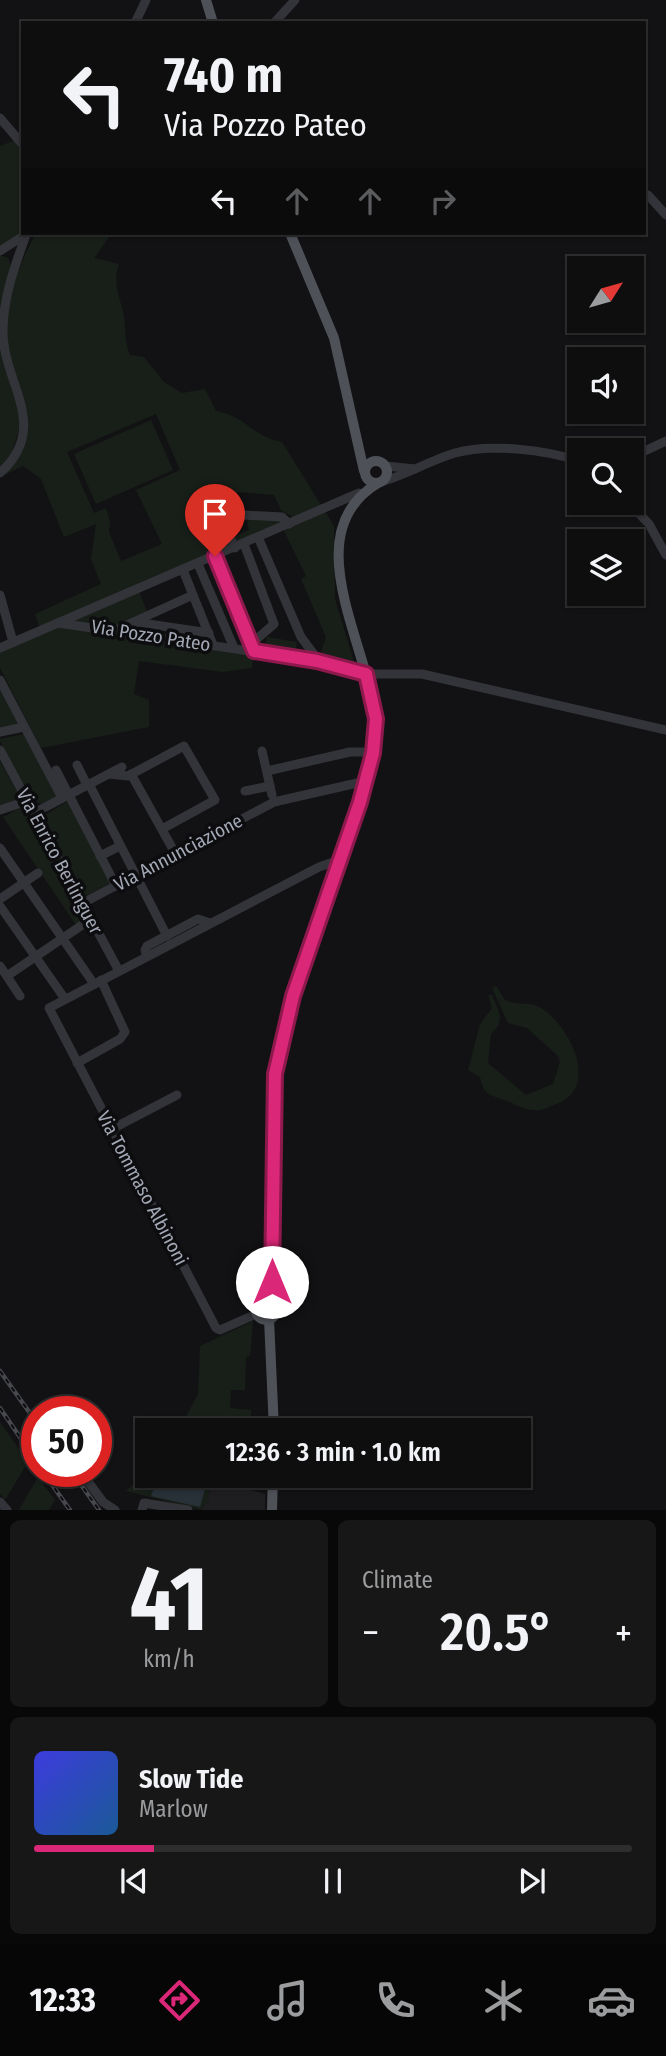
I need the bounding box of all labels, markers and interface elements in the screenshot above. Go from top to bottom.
text: 740 m [164,46,283,105]
icon: left [49,49,140,140]
text: Via Pozzo Pateo [164,106,367,144]
icon: left [205,182,243,220]
icon: ahead [278,182,316,220]
icon: ahead [351,182,389,220]
icon: right [424,182,462,220]
north arrow [567,256,644,332]
map controls [567,256,644,606]
button: sound [567,347,644,424]
button: search [567,438,644,515]
pin [185,484,245,556]
icon: arrive [196,495,234,533]
button: layers [567,529,644,606]
street label: Via Pozzo Pateo [90,615,212,656]
street label: Via Enrico Berlinguer [11,785,108,938]
street label: Via Annunciazione [110,809,246,896]
street label: Via Tommaso Albinoni [92,1107,193,1269]
position arrow [235,1245,309,1319]
speed limit sign: 50 [21,1396,112,1487]
text: 12:36 · 3 min · 1.0 km [225,1437,441,1468]
text: 41 [129,1545,209,1654]
text: Climate [362,1566,433,1594]
text: 20.5° [440,1601,554,1664]
text: − [362,1610,379,1656]
text: + [615,1610,632,1656]
text: km/h [143,1645,195,1673]
text: Slow Tide [139,1764,243,1795]
text: Marlow [139,1795,208,1823]
icon: previous [115,1862,153,1900]
icon: pause [314,1862,352,1900]
icon: next [513,1862,551,1900]
icon: directions [155,1976,204,2025]
icon: music [263,1976,312,2025]
icon: phone [371,1976,420,2025]
icon: climate [479,1976,528,2025]
icon: car [587,1976,636,2025]
text: 12:33 [30,1981,96,2019]

